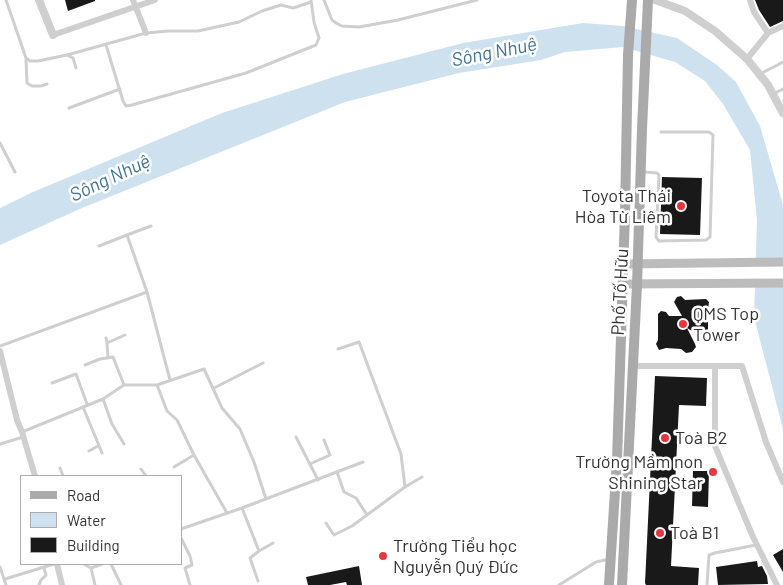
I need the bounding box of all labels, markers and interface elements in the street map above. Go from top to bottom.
water label: Sông Nhuệ [449,33,539,71]
water label: Sông Nhuệ [66,149,154,207]
place label: Toyota Thái Hòa Từ Liêm [575,185,671,228]
marker: Toyota Thái Hòa Từ Liêm [675,200,687,212]
street label: Phố Tố Hữu [607,248,633,336]
place label: QMS Top Tower [693,303,759,346]
marker: QMS Top Tower [677,318,689,330]
place label: Toà B2 [675,427,728,449]
marker: Toà B2 [659,432,671,444]
place label: Trường Mầm non Shining Star [575,451,703,494]
marker: Trường Mầm non Shining Star [707,466,719,478]
legend [20,475,182,565]
text: Road [67,486,100,504]
text: Water [67,511,106,529]
place label: Toà B1 [670,522,719,544]
marker: Toà B1 [654,527,666,539]
place label: Trường Tiểu học Nguyễn Quý Đức [393,535,518,578]
text: Building [67,536,120,554]
marker: Trường Tiểu học Nguyễn Quý Đức [377,550,389,562]

